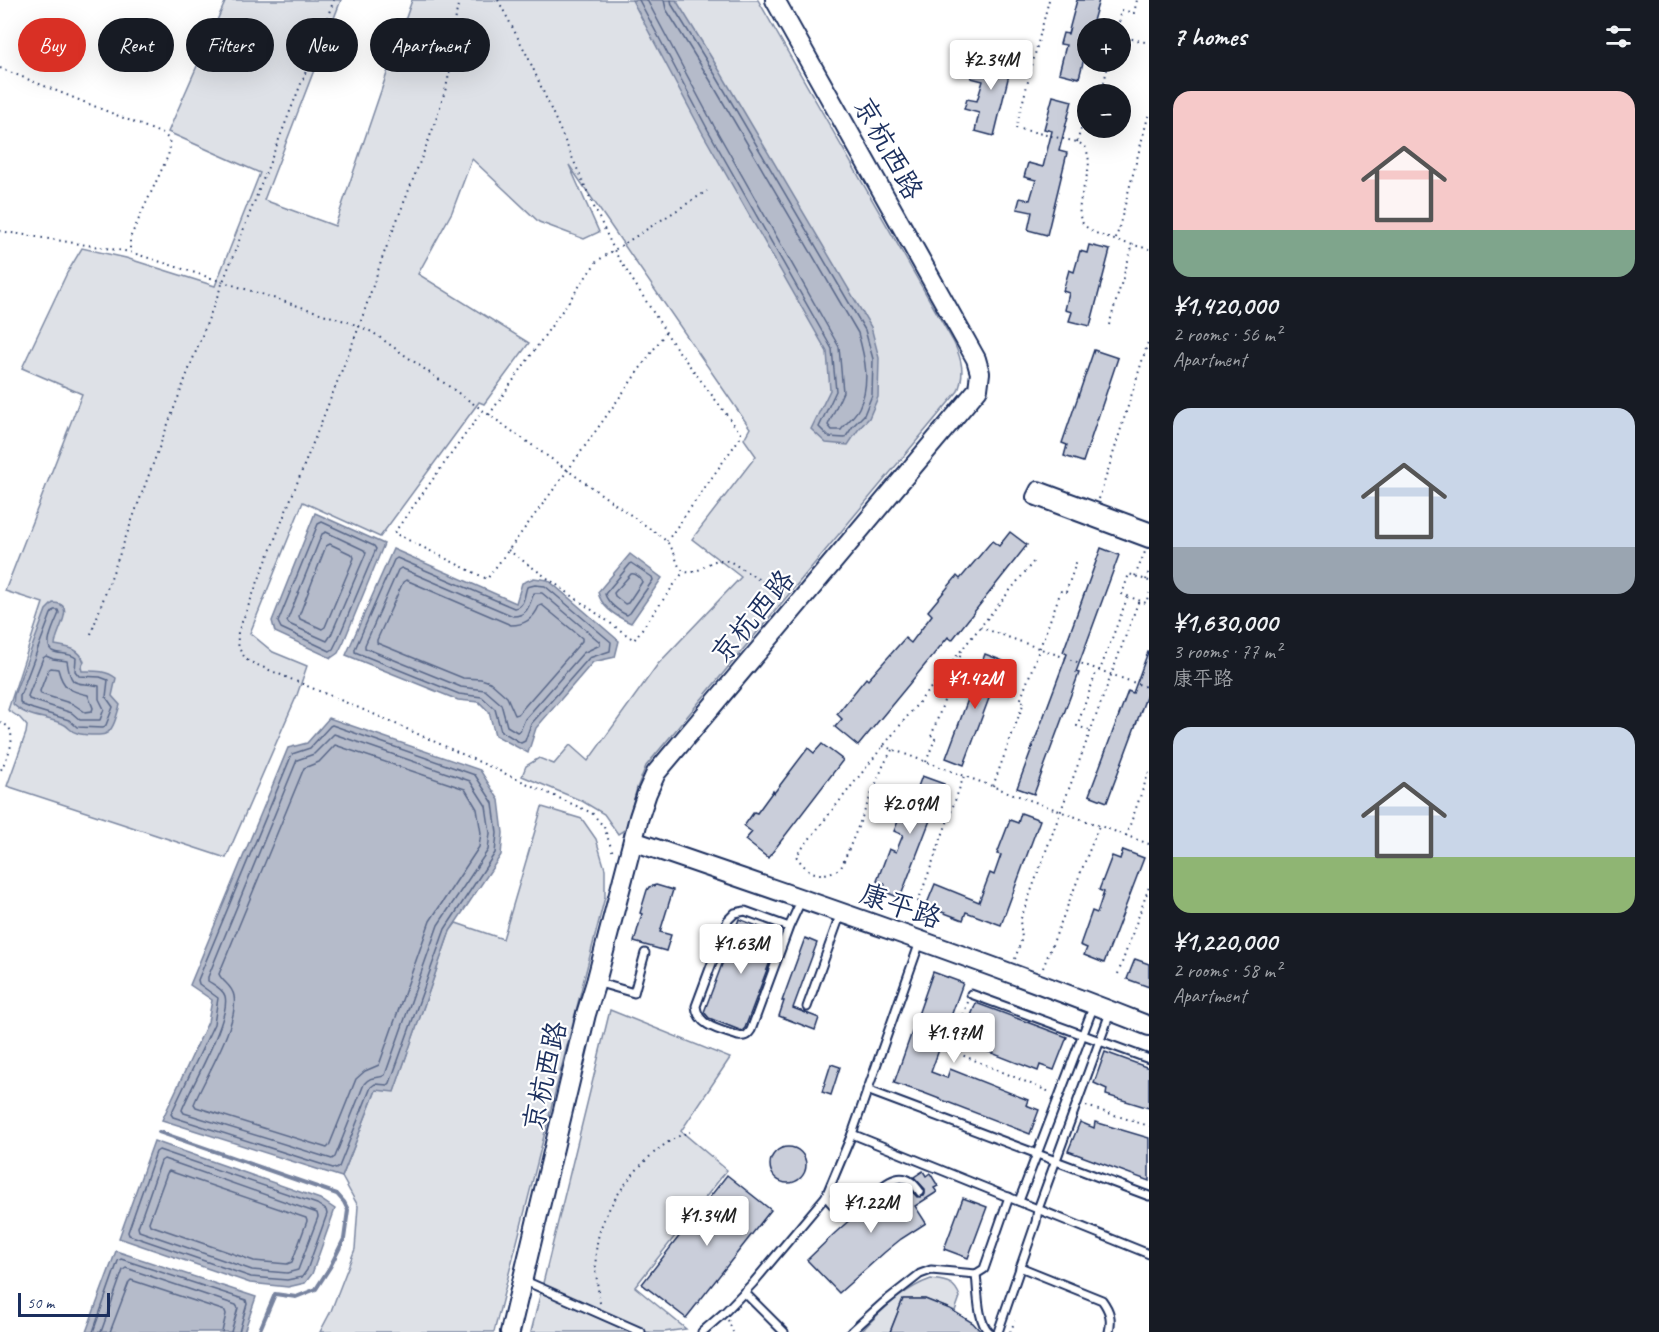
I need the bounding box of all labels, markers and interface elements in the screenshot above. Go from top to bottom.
chip: Buy [18,18,86,72]
chip: Rent [98,18,174,72]
chip: Filters [186,18,274,72]
chip: New [286,18,358,72]
chip: Apartment [370,18,490,72]
map controls [1077,18,1131,138]
button: + [1077,18,1131,72]
text: 7 homes [1173,20,1246,53]
icon: filters [1602,20,1635,53]
pin: ¥2.34M [942,40,1040,91]
text: ¥2.34M [964,47,1018,72]
button: − [1077,84,1131,138]
street label: 京杭西路 [846,91,931,206]
icon: home [1350,130,1458,238]
text: ¥1,420,000 [1173,289,1277,322]
text: 2 rooms · 56 m² [1173,322,1281,347]
text: Apartment [1173,347,1246,372]
icon: home [1350,447,1458,555]
street label: 京杭西路 [703,562,802,670]
text: ¥1,630,000 [1173,606,1277,639]
text: 3 rooms · 77 m² [1173,639,1281,664]
pin: ¥1.42M [926,659,1024,710]
text: ¥1.42M [948,666,1002,691]
text: 康平路 [1173,666,1233,691]
icon: home [1350,766,1458,874]
pin: ¥2.09M [861,784,959,835]
text: ¥2.09M [883,791,937,816]
street label: 康平路 [855,875,946,936]
pin: ¥1.63M [692,924,790,975]
text: ¥1,220,000 [1173,925,1277,958]
text: ¥1.63M [714,931,768,956]
text: 2 rooms · 58 m² [1173,958,1281,983]
text: Apartment [1173,983,1246,1008]
pin: ¥1.97M [905,1013,1003,1064]
street label: 京杭西路 [515,1018,574,1135]
text: ¥1.97M [927,1020,981,1045]
pin: ¥1.22M [822,1183,920,1234]
text: ¥1.22M [844,1190,898,1215]
pin: ¥1.34M [658,1196,756,1247]
text: ¥1.34M [680,1203,734,1228]
scale bar [18,1290,110,1318]
text: 50 m [27,1293,54,1313]

